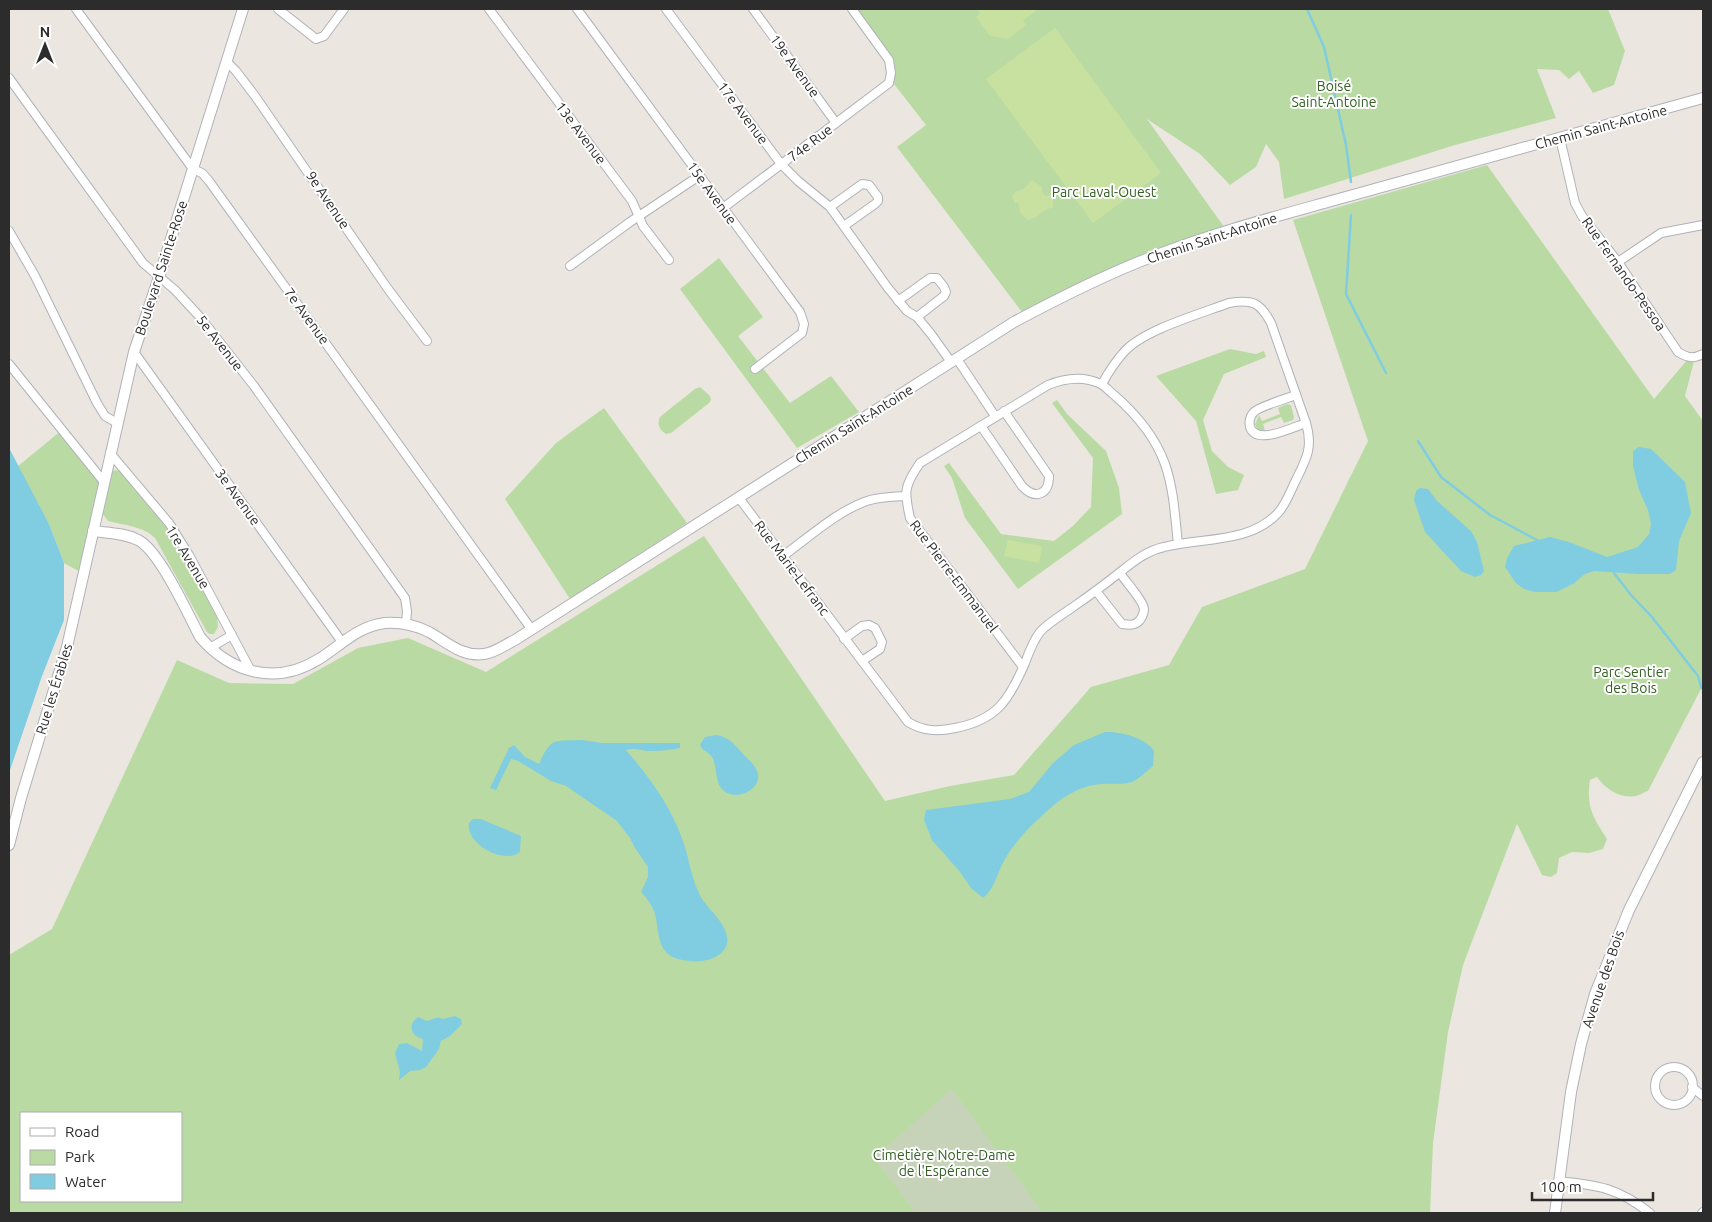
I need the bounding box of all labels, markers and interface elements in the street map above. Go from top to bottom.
north arrow [20,20,70,70]
text: N [40,24,50,40]
street label: 19e Avenue [767,31,823,101]
park label: Boisé Saint-Antoine [1291,78,1377,110]
street label: 17e Avenue [714,79,772,147]
street label: 13e Avenue [552,99,610,167]
street label: Chemin Saint-Antoine [1533,102,1669,152]
street label: 74e Rue [785,121,835,165]
street label: 15e Avenue [684,158,740,228]
street label: 9e Avenue [303,168,353,232]
park label: Parc Laval-Ouest [1052,184,1157,200]
street label: Boulevard Sainte-Rose [132,198,190,338]
street label: Chemin Saint-Antoine [1145,209,1279,267]
street label: Rue Fernando-Pessoa [1579,214,1669,334]
street label: 7e Avenue [281,285,333,347]
street label: 5e Avenue [193,312,247,374]
street label: Chemin Saint-Antoine [792,381,916,467]
street label: 3e Avenue [212,466,264,528]
street label: Rue Marie-Lefranc [751,517,833,619]
street label: Rue Pierre-Emmanuel [907,517,1002,635]
street label: 1re Avenue [163,522,213,592]
street label: Rue les Érables [32,641,75,736]
park label: Parc Sentier des Bois [1593,664,1669,696]
street label: Avenue des Bois [1579,928,1627,1030]
legend [20,1112,182,1202]
text: Road [65,1123,100,1140]
park label: Cimetière Notre-Dame de l'Espérance [873,1147,1015,1179]
text: Park [65,1148,95,1165]
scale bar [1532,1170,1653,1202]
text: Water [65,1173,106,1190]
text: 100 m [1540,1178,1582,1195]

